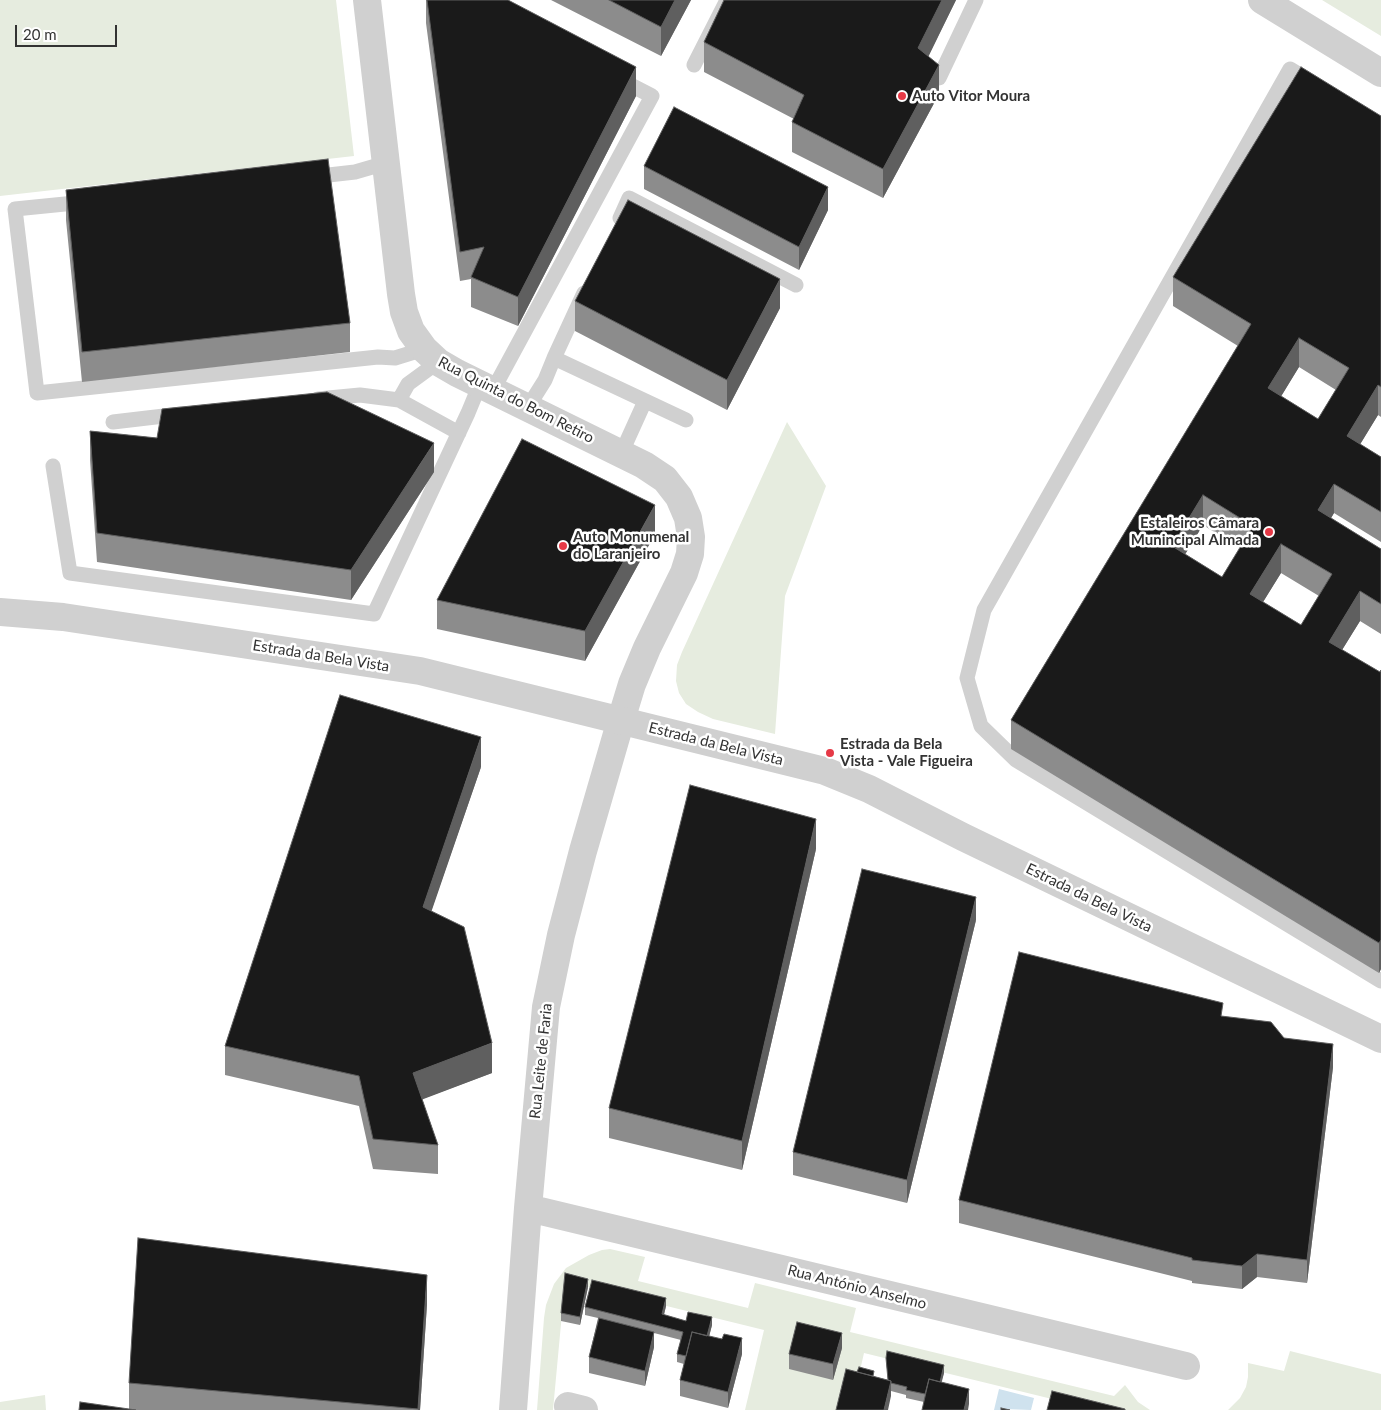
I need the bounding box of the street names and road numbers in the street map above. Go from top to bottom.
street label: Rua Quinta do Bom Retiro [435,353,597,447]
street label: Estrada da Bela Vista [251,636,391,676]
street label: Estrada da Bela Vista [647,719,785,769]
street label: Estrada da Bela Vista [1023,860,1155,936]
street label: Rua Leite de Faria [526,1002,556,1120]
street label: Rua António Anselmo [786,1261,928,1313]

